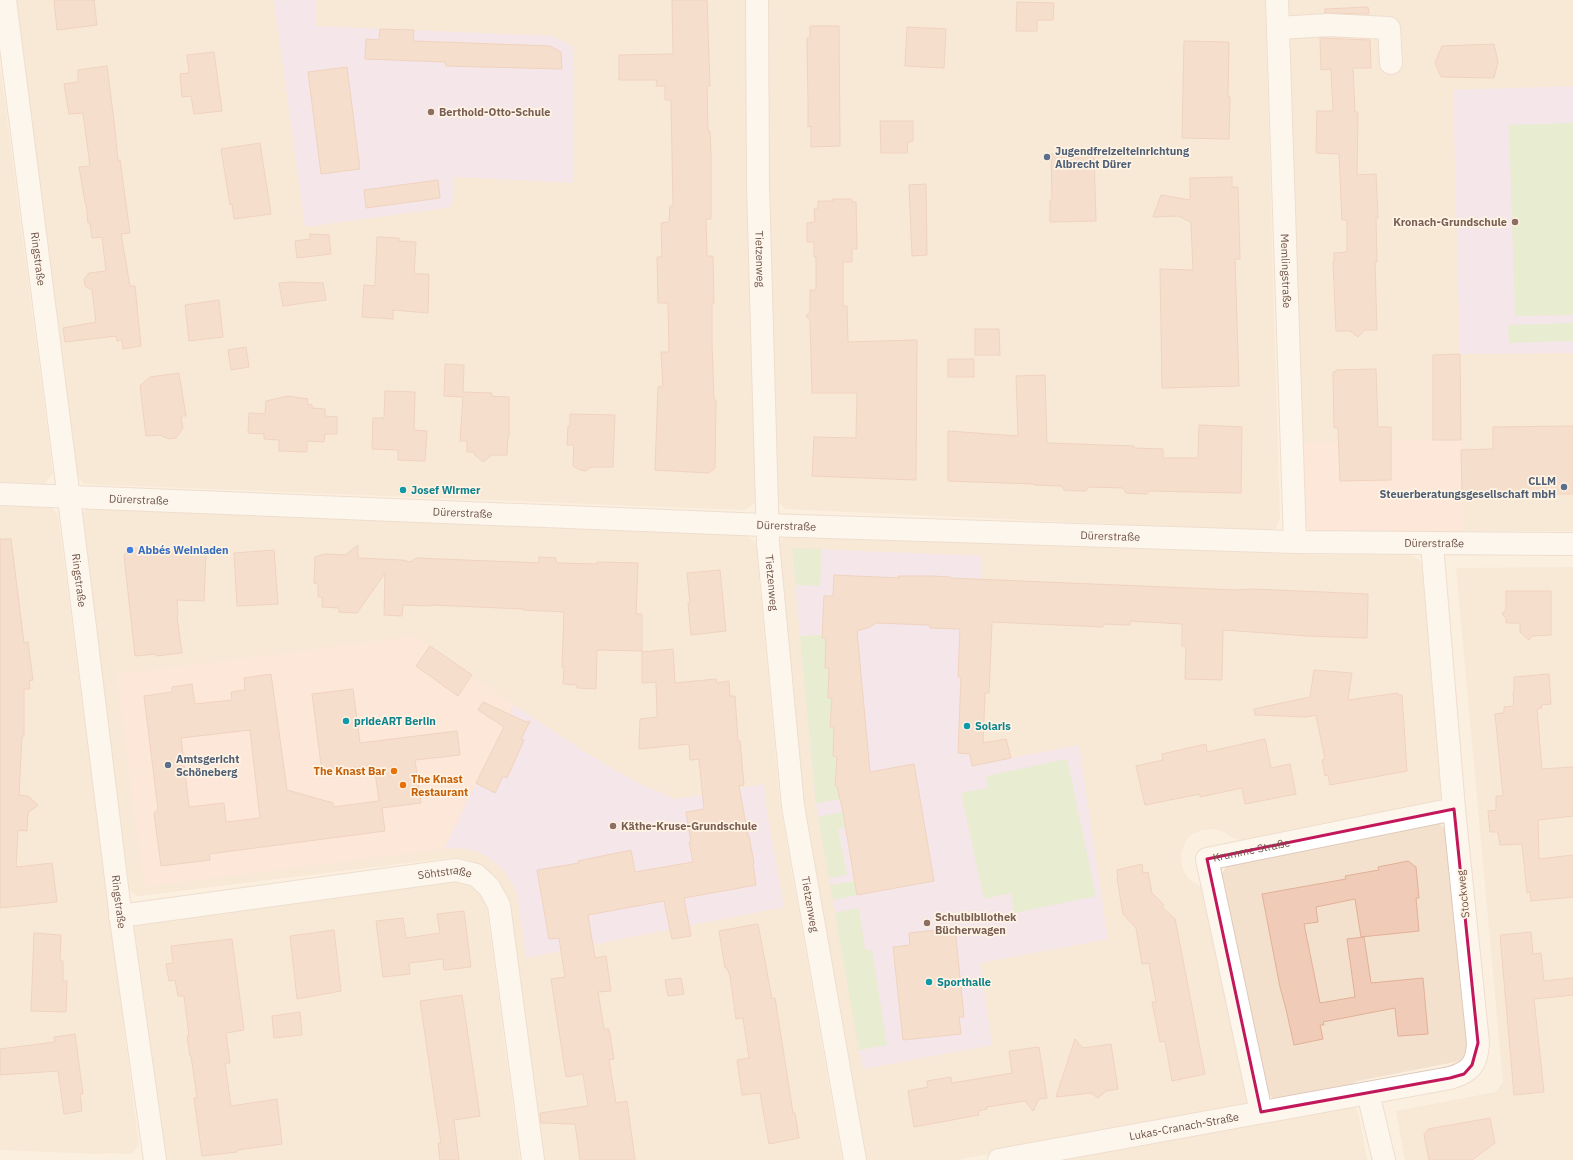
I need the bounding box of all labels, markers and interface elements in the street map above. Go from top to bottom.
place label: Berthold-Otto-Schule [439,105,550,119]
marker: Berthold-Otto-Schule [426,107,436,117]
place label: Jugendfreizeiteinrichtung Albrecht Dürer [1055,144,1190,171]
marker: Jugendfreizeiteinrichtung Albrecht Dürer [1042,152,1052,162]
place label: Kronach-Grundschule [1393,215,1507,229]
marker: Kronach-Grundschule [1510,217,1520,227]
street label: Ringstraße [28,231,49,287]
street label: Tietzenweg [752,231,768,288]
street label: Memlingstraße [1278,233,1294,308]
place label: CLLM Steuerberatungsgesellschaft mbH [1380,474,1556,501]
marker: CLLM Steuerberatungsgesellschaft mbH [1559,482,1569,492]
place label: Josef Wirmer [411,483,481,497]
marker: Josef Wirmer [398,485,408,495]
street label: Dürerstraße [109,491,169,508]
street label: Dürerstraße [432,505,493,521]
street label: Dürerstraße [756,518,816,534]
street label: Dürerstraße [1080,528,1140,544]
street label: Dürerstraße [1404,536,1464,550]
place label: Abbés Weinladen [138,543,229,557]
marker: Abbés Weinladen [125,545,135,555]
street label: Ringstraße [69,553,89,608]
street label: Tietzenweg [762,554,781,612]
place label: prideART Berlin [354,714,436,728]
marker: prideART Berlin [341,716,351,726]
place label: Solaris [975,719,1011,733]
marker: Solaris [962,721,972,731]
place label: Amtsgericht Schöneberg [176,752,239,779]
marker: Amtsgericht Schöneberg [163,760,173,770]
place label: The Knast Bar [314,764,387,778]
marker: The Knast Bar [389,766,399,776]
place label: The Knast Restaurant [411,772,468,799]
marker: The Knast Restaurant [398,780,408,790]
place label: Käthe-Kruse-Grundschule [621,819,757,833]
marker: Käthe-Kruse-Grundschule [608,821,618,831]
street label: Krumme Straße [1212,835,1291,865]
street label: Söhtstraße [417,863,473,882]
street label: Stockweg [1454,869,1472,919]
street label: Ringstraße [109,874,129,929]
street label: Tietzenweg [798,875,822,933]
place label: Schulbibliothek Bücherwagen [935,910,1017,937]
marker: Schulbibliothek Bücherwagen [922,918,932,928]
place label: Sporthalle [937,975,991,989]
marker: Sporthalle [924,977,934,987]
street label: Lukas-Cranach-Straße [1128,1110,1240,1143]

